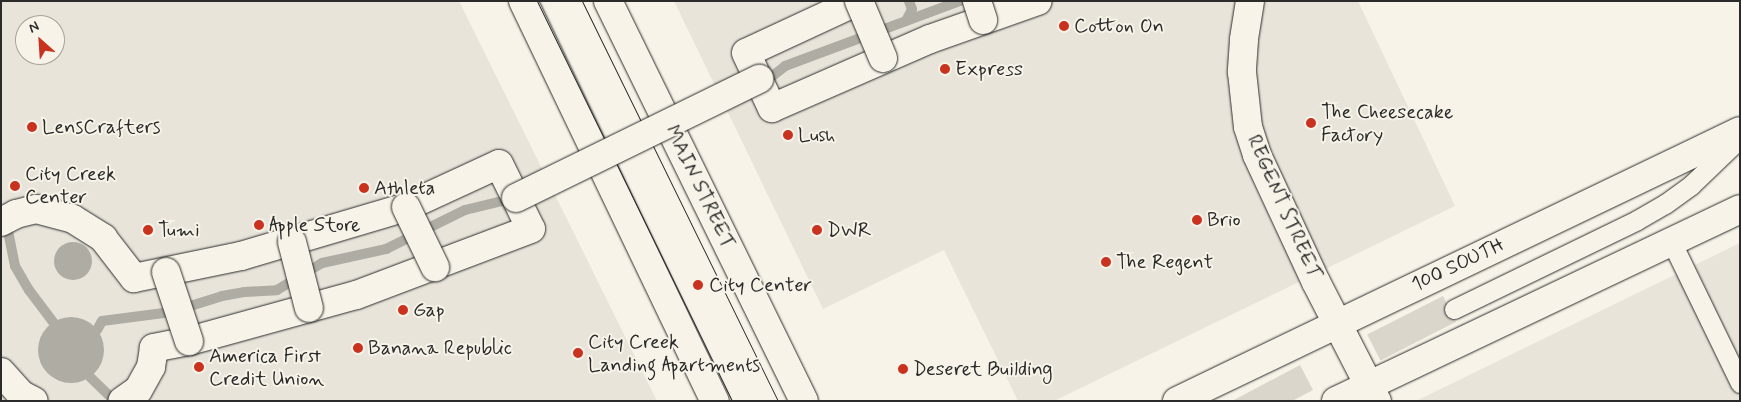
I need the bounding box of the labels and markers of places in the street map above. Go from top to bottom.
place label: Cotton On [1074,14,1163,38]
marker: Cotton On [1058,20,1070,32]
place label: Express [955,57,1023,81]
marker: Express [939,63,951,75]
place label: The Cheesecake Factory [1321,100,1456,147]
place label: LensCrafters [42,115,161,139]
marker: The Cheesecake Factory [1305,117,1317,129]
marker: LensCrafters [26,121,38,133]
place label: Lush [798,123,835,147]
marker: Lush [782,129,794,141]
place label: City Creek Center [25,163,116,210]
place label: Athleta [374,176,435,200]
marker: City Creek Center [9,180,21,192]
marker: Athleta [358,182,370,194]
place label: Brio [1207,208,1241,232]
place label: Apple Store [269,213,359,237]
marker: Brio [1191,214,1203,226]
place label: Tumi [158,218,200,242]
place label: DWR [827,218,871,242]
marker: Apple Store [253,219,265,231]
marker: Tumi [142,224,154,236]
marker: DWR [811,224,823,236]
place label: The Regent [1116,250,1218,274]
marker: The Regent [1100,256,1112,268]
place label: City Center [709,273,812,297]
marker: City Center [691,278,705,292]
place label: Gap [413,298,444,322]
marker: Gap [397,304,409,316]
place label: City Creek Landing Apartments [588,330,760,377]
place label: Banana Republic [368,336,512,360]
marker: Banana Republic [352,342,364,354]
place label: America First Credit Union [209,344,321,391]
marker: City Creek Landing Apartments [572,347,584,359]
place label: Deseret Building [913,357,1054,381]
marker: America First Credit Union [193,361,205,373]
marker: Deseret Building [897,363,909,375]

